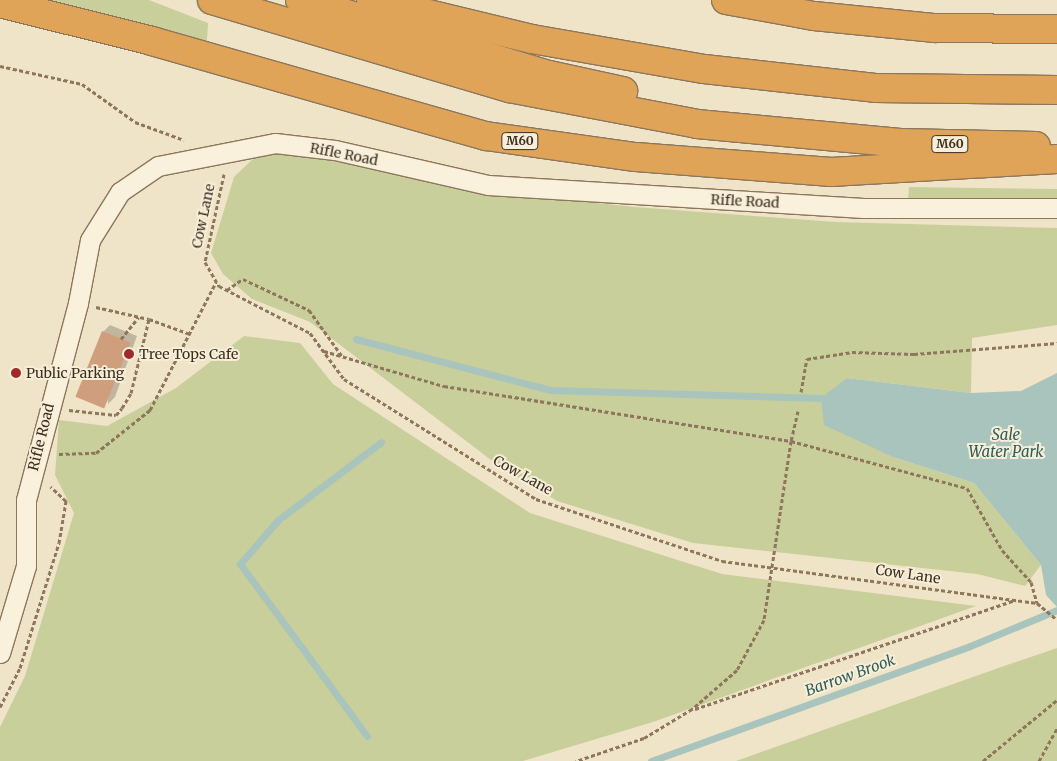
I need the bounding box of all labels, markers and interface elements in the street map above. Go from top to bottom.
road number: M60 [501,132,539,150]
road number: M60 [931,134,969,154]
street label: Rifle Road [309,139,379,169]
street label: Cow Lane [188,182,218,250]
street label: Rifle Road [710,191,780,211]
place label: Tree Tops Cafe [139,346,238,362]
marker: Tree Tops Cafe [123,348,135,360]
place label: Public Parking [26,365,124,381]
marker: Public Parking [10,367,22,379]
street label: Rifle Road [25,402,57,472]
water label: Sale Water Park [968,425,1044,460]
street label: Cow Lane [490,452,556,498]
street label: Cow Lane [874,561,942,587]
water label: Barrow Brook [803,650,897,700]

